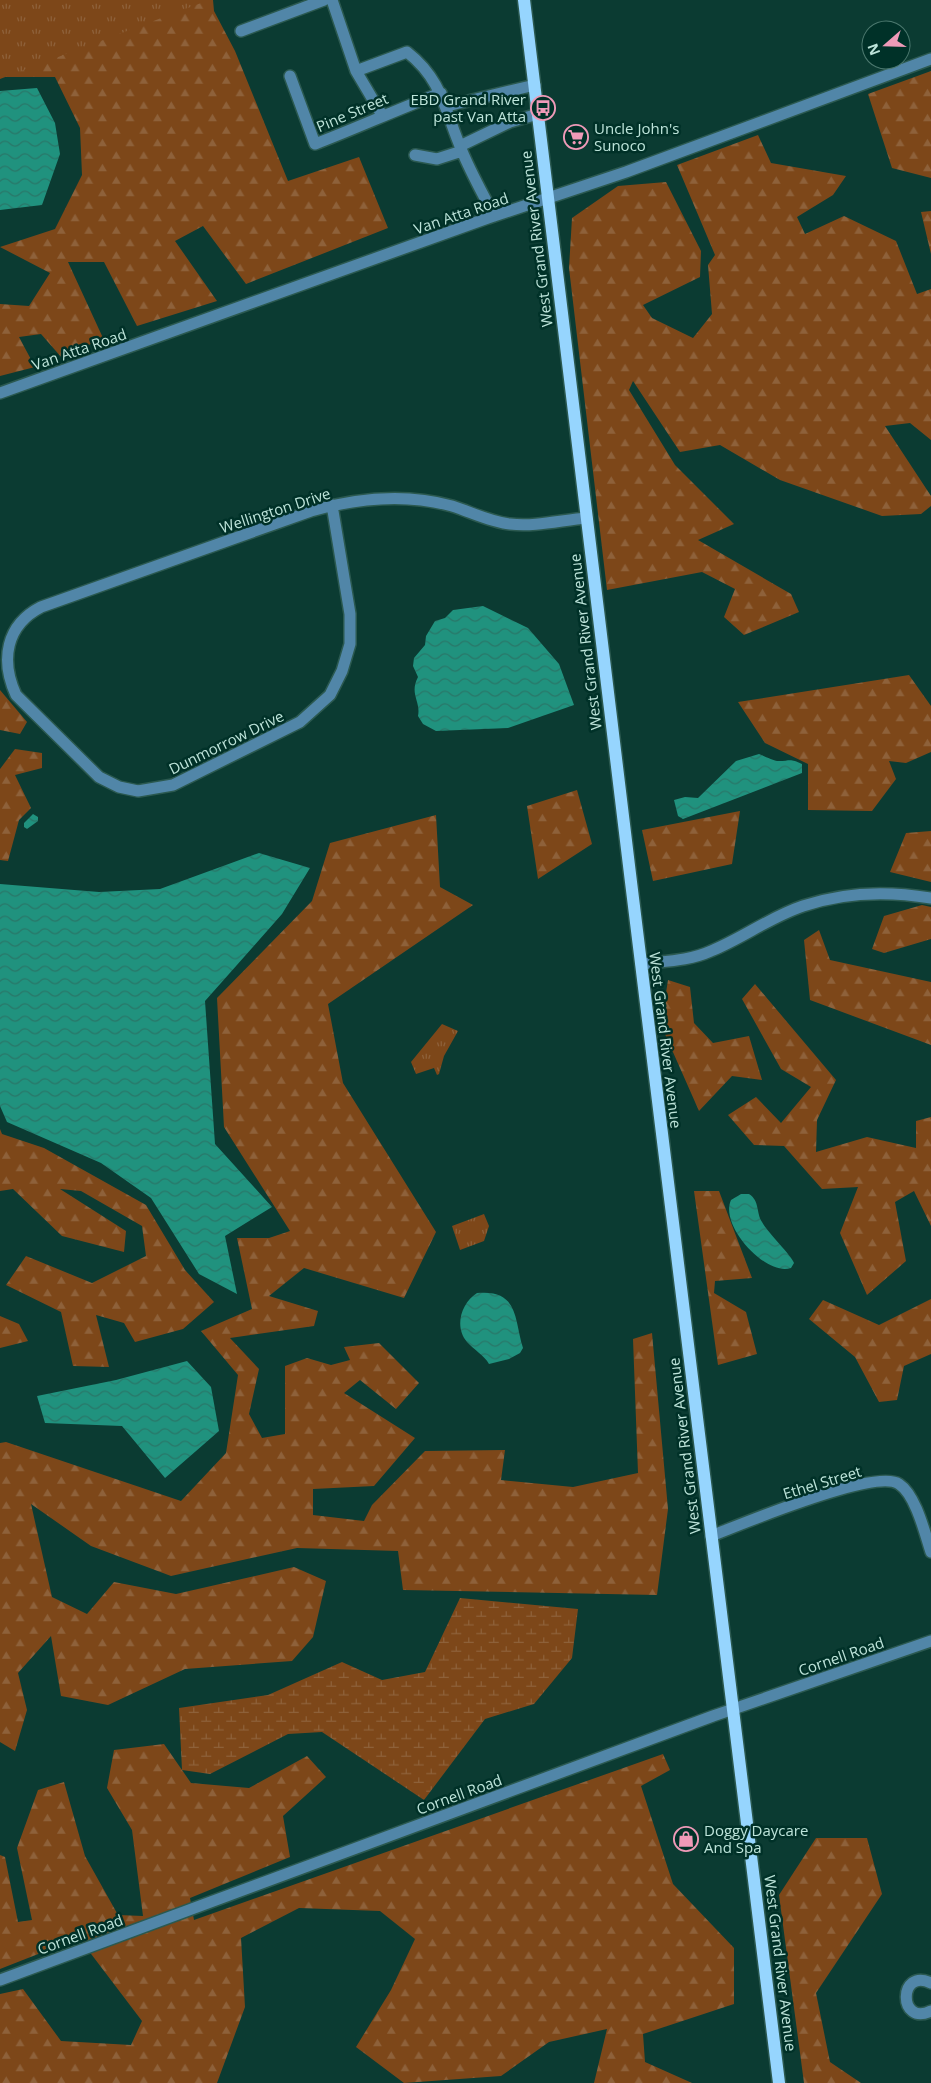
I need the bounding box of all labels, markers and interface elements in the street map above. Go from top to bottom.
north arrow [861,20,911,70]
text: N [862,41,884,58]
street label: Pine Street [313,88,391,136]
place label: EBD Grand River past Van Atta [410,89,526,126]
bus stop icon: EBD Grand River past Van Atta [530,95,556,121]
place label: Uncle John's Sunoco [594,118,679,155]
supermarket icon: Uncle John's Sunoco [563,124,589,150]
street label: West Grand River Avenue [515,150,557,328]
street label: Van Atta Road [411,187,511,239]
street label: Van Atta Road [29,323,129,375]
street label: Wellington Drive [217,483,333,537]
street label: West Grand River Avenue [564,553,606,731]
street label: Dunmorrow Drive [165,705,287,779]
street label: West Grand River Avenue [645,951,687,1129]
street label: West Grand River Avenue [663,1357,705,1535]
street label: Ethel Street [780,1461,864,1503]
street label: Cornell Road [795,1632,887,1680]
street label: Cornell Road [414,1769,504,1819]
place label: Doggy Daycare And Spa [704,1820,808,1857]
shop icon: Doggy Daycare And Spa [673,1826,699,1852]
street label: West Grand River Avenue [760,1874,802,2052]
street label: Cornell Road [35,1909,125,1959]

